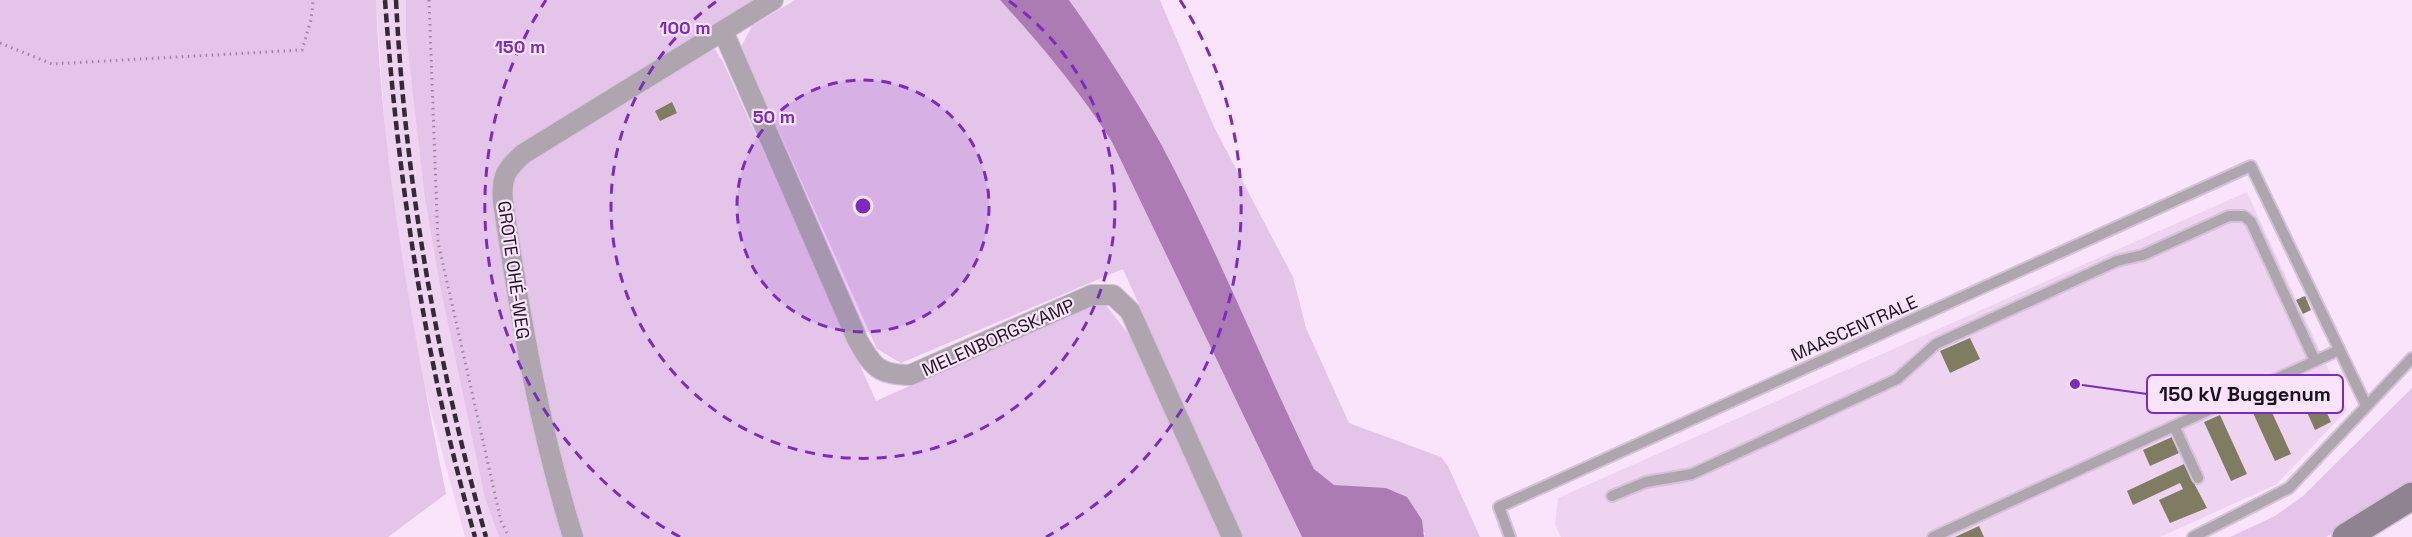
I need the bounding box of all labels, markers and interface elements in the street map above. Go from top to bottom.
text: 100 m [659,16,711,39]
text: 150 m [495,35,545,58]
text: 50 m [753,105,795,128]
centre of rings [853,196,873,216]
street label: GROTE OHÉ-WEG [493,199,535,341]
street label: MAASCENTRALE [1787,290,1921,366]
street label: MELENBORGSKAMP [918,293,1078,381]
callout: 150 kV Buggenum [2147,375,2343,413]
text: 150 kV Buggenum [2159,381,2331,407]

